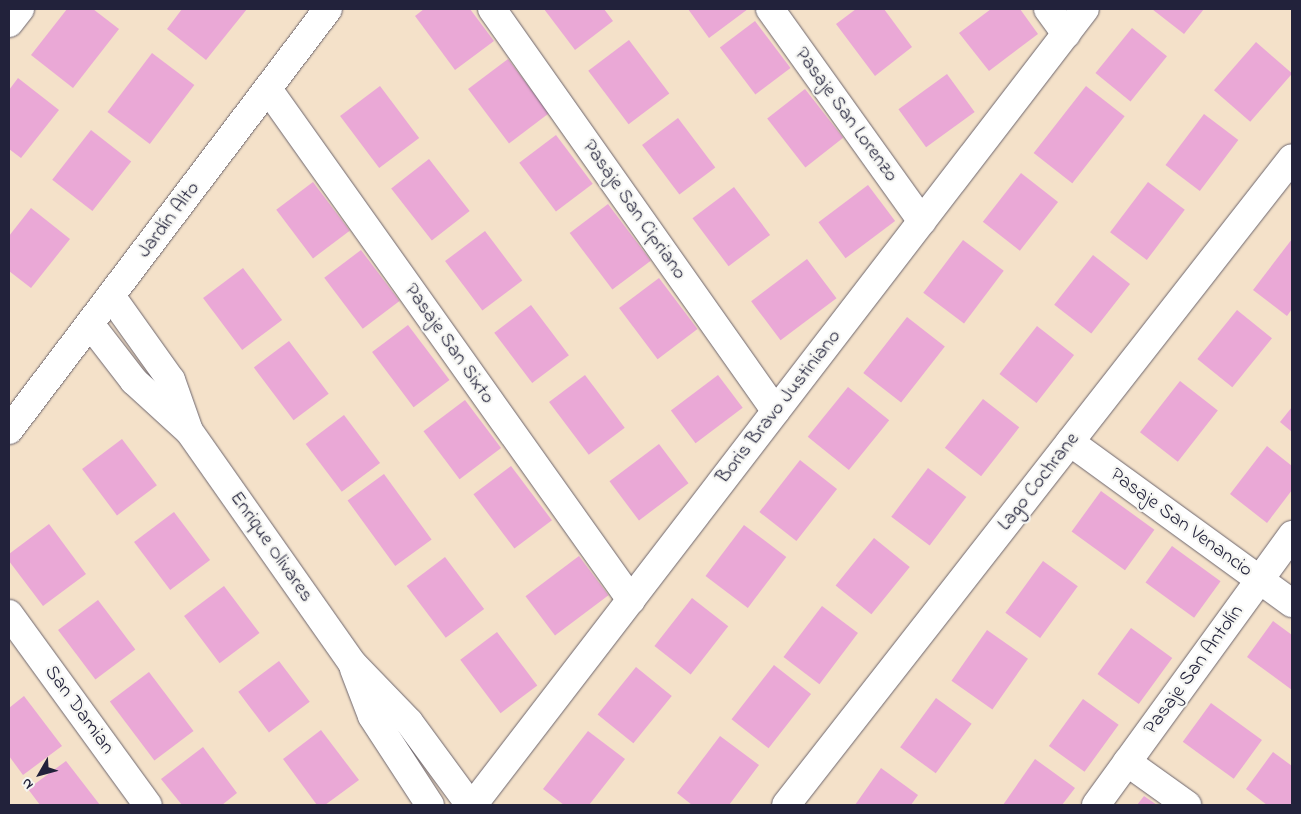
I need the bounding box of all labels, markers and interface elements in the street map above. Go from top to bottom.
street label: Pasaje San Lorenzo [789,43,903,187]
street label: Pasaje San Cipriano [577,136,691,284]
street label: Jardín Alto [133,177,205,263]
street label: Pasaje San Sixto [399,279,499,409]
street label: Boris Bravo Justiniano [711,325,847,489]
street label: Lago Cochrane [993,428,1085,536]
street label: Pasaje San Venancio [1105,463,1257,583]
street label: Enrique Olivares [224,487,318,607]
street label: Pasaje San Antolín [1139,601,1249,739]
street label: San Damian [39,661,119,759]
north arrow [15,749,65,799]
text: N [17,773,39,794]

